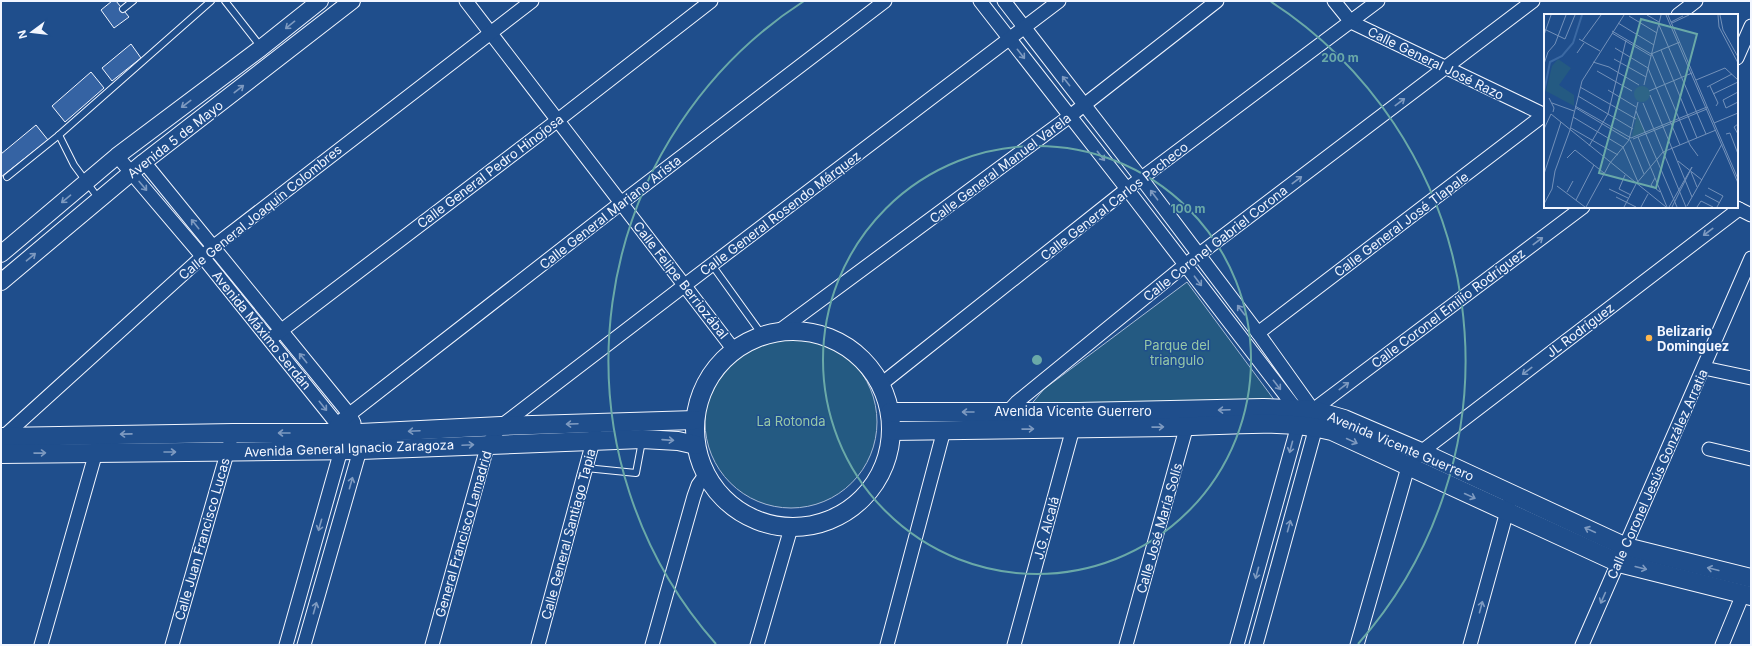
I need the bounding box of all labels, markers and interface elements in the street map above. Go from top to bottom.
north arrow [12,12,52,52]
inset map [1544,14,1738,208]
one-way arrow [284,21,295,30]
street label: Calle General José Razo [1365,23,1507,103]
text: N [14,29,30,40]
one-way arrow [1017,48,1026,59]
text: 200 m [1321,50,1359,65]
one-way arrow [1062,76,1070,87]
one-way arrow [234,84,245,93]
street label: Avenida 5 de Mayo [124,97,226,181]
one-way arrow [1395,97,1406,106]
one-way arrow [181,100,192,108]
street label: Calle General Manuel Varela [926,110,1074,226]
street label: Calle General Pedro Hinojosa [414,111,566,231]
street label: Calle General Carlos Pacheco [1037,138,1191,264]
street label: Calle General Joaquín Colombres [175,141,345,283]
street label: Calle General Rosendo Márquez [696,147,864,279]
one-way arrow [1097,151,1106,162]
street label: Calle General Mariano Arista [536,152,684,272]
street label: Calle General José Tlapale [1331,168,1471,280]
one-way arrow [1291,176,1302,185]
one-way arrow [138,181,147,191]
street label: Calle Coronel Gabriel Corona [1140,182,1290,304]
one-way arrow [1150,190,1158,201]
one-way arrow [61,194,71,203]
text: 100 m [1170,201,1206,216]
street label: Calle Felipe Berriozábal [630,218,732,342]
one-way arrow [190,219,199,230]
one-way arrow [1703,228,1714,237]
one-way arrow [1532,237,1543,245]
street label: Calle Coronel Emilio Rodríguez [1368,245,1528,371]
one-way arrow [25,253,36,262]
street label: Avenida Máximo Serdán [209,267,315,393]
one-way arrow [1194,276,1202,287]
street label: JL Rodríguez [1543,299,1617,361]
one-way arrow [1237,305,1245,316]
place label: Belizario Dominguez [1657,323,1729,354]
marker: Belizario Dominguez [1644,333,1654,343]
park label: Parque del triangulo [1144,337,1210,368]
one-way arrow [299,352,307,363]
centre of rings [1030,353,1044,367]
one-way arrow [1522,367,1533,375]
street label: Calle Coronel Jesús González Arratia [1603,367,1711,581]
one-way arrow [1273,379,1281,390]
one-way arrow [1339,382,1350,391]
one-way arrow [318,400,327,411]
street label: Avenida Vicente Guerrero [994,403,1152,419]
one-way arrow [1218,406,1231,413]
one-way arrow [962,408,975,416]
street label: Avenida Vicente Guerrero [1325,408,1477,484]
park label: La Rotonda [756,413,826,429]
one-way arrow [566,420,579,428]
one-way arrow [1151,423,1164,431]
one-way arrow [1021,425,1034,432]
one-way arrow [408,427,421,434]
one-way arrow [278,429,291,437]
one-way arrow [120,430,133,438]
street label: Avenida General Ignacio Zaragoza [244,436,454,460]
one-way arrow [661,436,674,443]
one-way arrow [1346,438,1358,445]
one-way arrow [461,441,474,449]
one-way arrow [1287,441,1295,454]
street label: Calle General Santiago Tapia [537,447,599,621]
one-way arrow [163,448,176,456]
one-way arrow [33,449,46,457]
street label: General Francisco Lamadrid [432,449,494,619]
street label: Calle Juan Francisco Lucas [171,456,233,622]
street label: Calle José María Solís [1133,461,1185,595]
one-way arrow [348,476,355,489]
one-way arrow [1464,492,1476,500]
street label: J.G. Alcalá [1030,495,1062,561]
one-way arrow [316,519,323,532]
one-way arrow [1285,520,1293,533]
one-way arrow [1584,526,1596,533]
one-way arrow [1634,565,1647,572]
one-way arrow [1707,565,1720,572]
one-way arrow [1253,566,1260,579]
one-way arrow [1599,592,1606,604]
one-way arrow [312,601,319,614]
one-way arrow [1477,601,1485,614]

